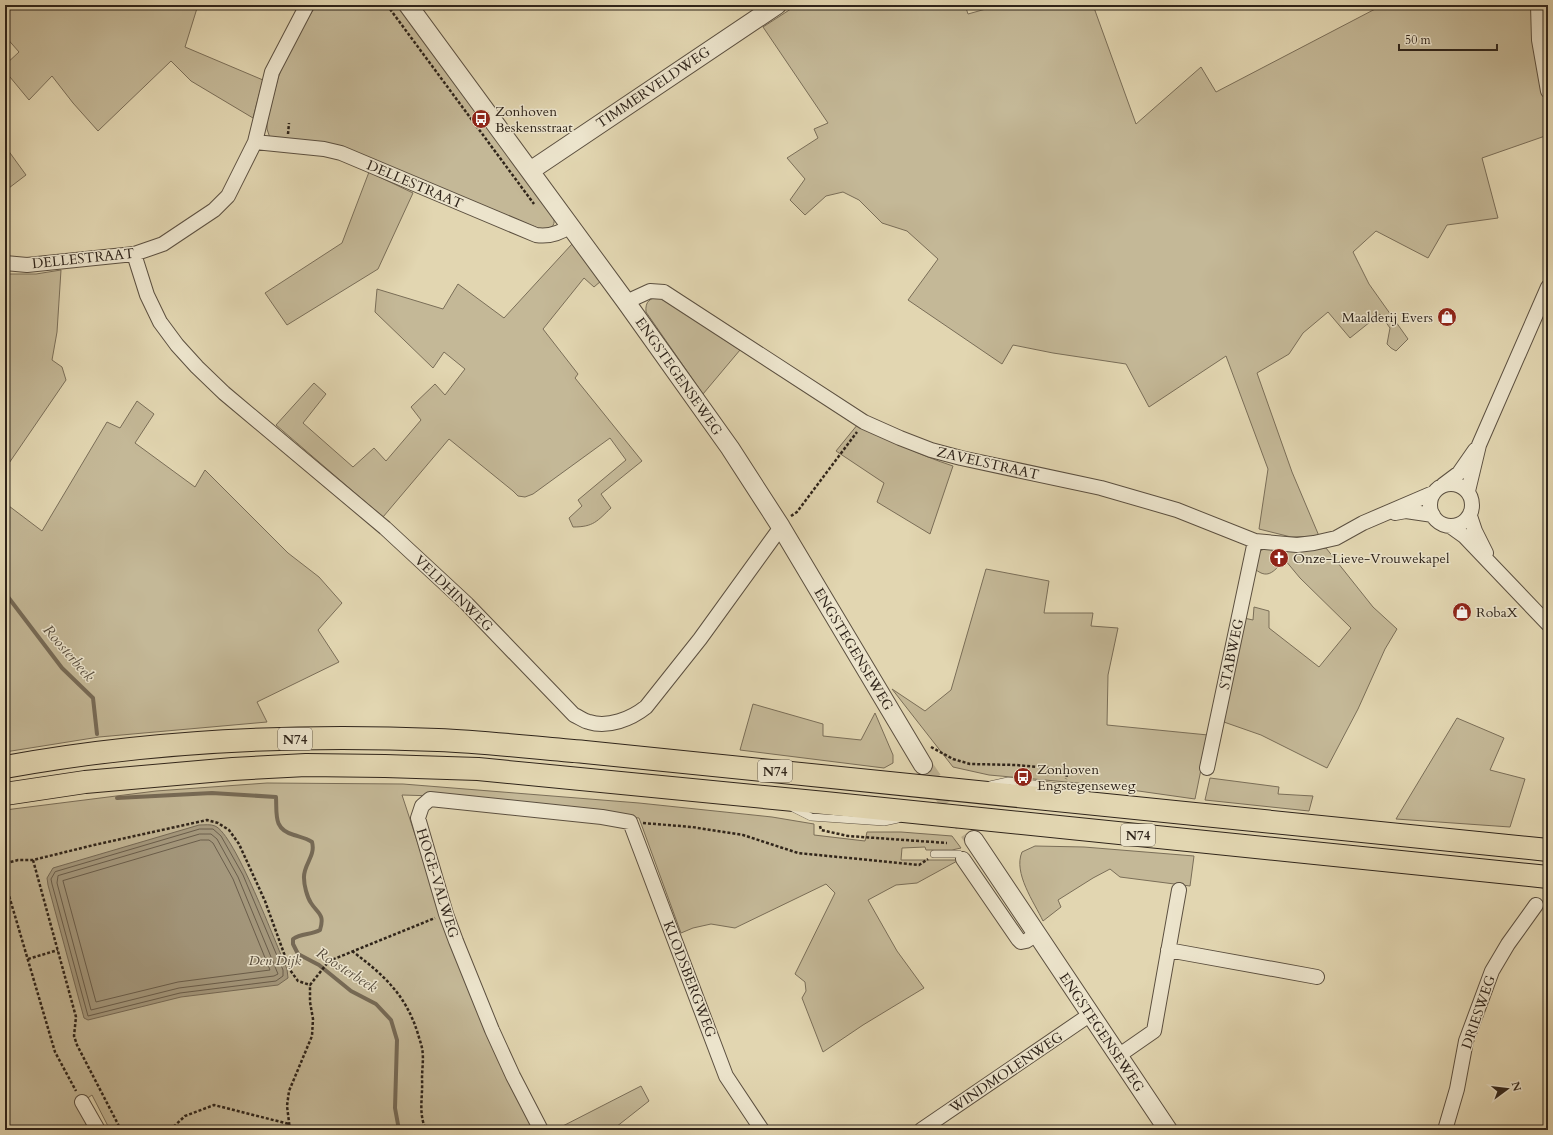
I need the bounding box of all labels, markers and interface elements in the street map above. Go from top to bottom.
scale bar [1399,26,1497,52]
text: 50 m [1405,32,1432,48]
street label: TIMMERVELDWEG [593,42,714,133]
place label: Zonhoven Beskensstraat [495,102,573,137]
bus stop icon: Zonhoven Beskensstraat [470,108,492,130]
street label: DELLESTRAAT [364,156,466,213]
street label: DELLESTRAAT [31,244,135,273]
shop icon: Maalderij Evers [1436,306,1458,328]
place label: Maalderij Evers [1342,308,1433,327]
street label: ENGSTEGENSEWEG [631,313,727,439]
street label: ZAVELSTRAAT [935,442,1041,484]
church icon: Onze-Lieve-Vrouwekapel [1268,547,1290,569]
place label: Onze-Lieve-Vrouwekapel [1293,549,1450,568]
street label: VELDHINWEG [410,551,497,636]
street label: ENGSTEGENSEWEG [809,584,898,714]
shop icon: RobaX [1451,601,1473,623]
place label: RobaX [1476,603,1518,622]
street label: STABWEG [1215,617,1248,691]
water label: Roosterbeek [39,620,100,686]
road number: N74 [278,728,312,750]
road number: N74 [758,760,792,782]
place label: Zonhoven Engstegenseweg [1037,760,1136,795]
bus stop icon: Zonhoven Engstegenseweg [1012,766,1034,788]
road number: N74 [1121,824,1155,846]
street label: HOGE-VALWEG [412,826,463,940]
street label: KLODSBERGWEG [659,918,721,1040]
water label: Roosterbeek [313,943,382,998]
park label: Den Dijk [249,951,302,970]
street label: ENGSTEGENSEWEG [1055,969,1149,1096]
street label: DRIESWEG [1457,973,1500,1052]
street label: WINDMOLENWEG [945,1027,1067,1118]
north arrow [1487,1069,1527,1109]
text: N [1508,1080,1525,1094]

